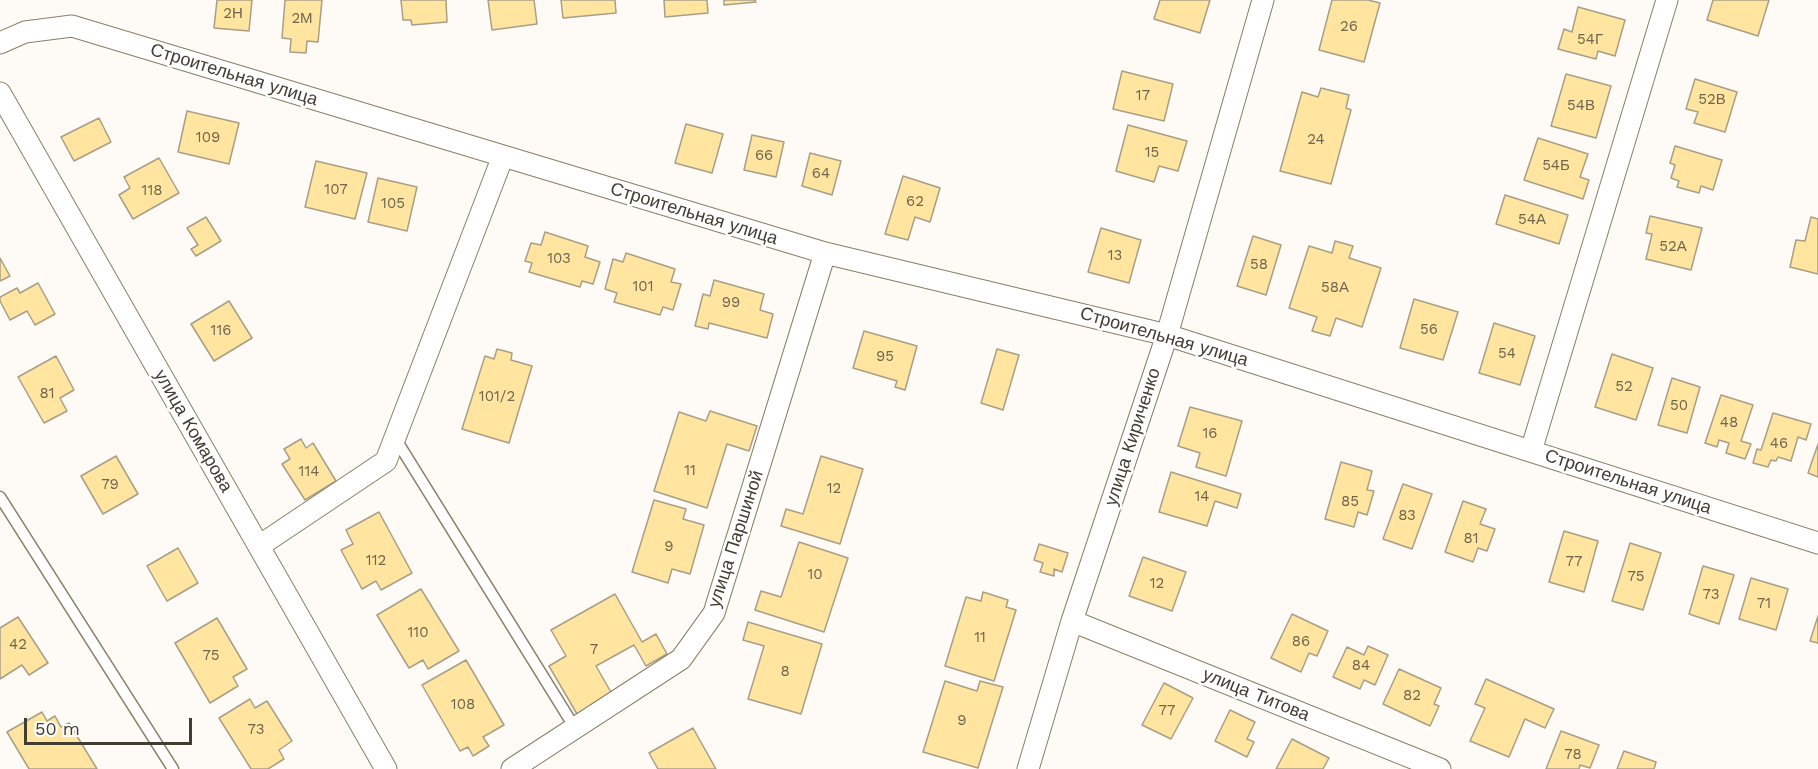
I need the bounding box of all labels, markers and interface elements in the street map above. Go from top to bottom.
house number: 2Н [223,5,243,23]
house number: 2М [291,10,313,28]
house number: 26 [1340,18,1358,36]
house number: 54Г [1577,31,1603,49]
street label: Строительная улица [148,39,320,111]
house number: 17 [1136,87,1150,105]
house number: 52В [1698,91,1726,109]
house number: 54В [1567,97,1595,115]
house number: 109 [196,129,220,147]
house number: 24 [1307,131,1325,149]
house number: 15 [1145,144,1159,162]
house number: 66 [755,147,773,165]
house number: 54Б [1542,157,1570,175]
house number: 64 [812,165,830,183]
street label: Строительная улица [608,178,780,250]
house number: 107 [324,181,348,199]
house number: 118 [142,182,162,200]
house number: 62 [906,193,924,211]
house number: 105 [381,195,405,213]
house number: 54А [1518,211,1546,229]
house number: 52А [1659,238,1687,256]
house number: 13 [1108,247,1122,265]
house number: 103 [547,250,571,268]
house number: 58 [1250,256,1268,274]
house number: 101 [632,278,654,296]
house number: 58А [1321,279,1349,297]
house number: 99 [722,294,740,312]
street label: Строительная улица [1077,303,1251,371]
house number: 56 [1420,321,1438,339]
house number: 116 [211,322,231,340]
house number: 54 [1498,345,1516,363]
house number: 95 [876,348,894,366]
street label: улица Кириченко [1101,365,1165,509]
street label: улица Комарова [149,366,237,496]
house number: 52 [1615,378,1633,396]
house number: 81 [39,385,55,403]
house number: 101/2 [479,388,515,406]
house number: 50 [1670,397,1688,415]
house number: 48 [1720,414,1738,432]
house number: 16 [1203,425,1217,443]
house number: 46 [1770,435,1788,453]
street label: Строительная улица [1542,445,1714,519]
house number: 11 [684,462,696,480]
house number: 114 [299,463,319,481]
street label: улица Паршиной [704,468,768,610]
house number: 79 [101,476,119,494]
house number: 12 [827,480,841,498]
house number: 14 [1194,488,1210,506]
house number: 85 [1341,493,1359,511]
house number: 83 [1398,507,1416,525]
house number: 81 [1463,530,1479,548]
house number: 9 [664,538,674,556]
house number: 112 [366,552,386,570]
house number: 77 [1566,553,1582,571]
house number: 10 [807,566,823,584]
house number: 75 [1627,568,1645,586]
house number: 12 [1150,575,1164,593]
house number: 73 [1702,586,1720,604]
house number: 71 [1757,595,1771,613]
house number: 110 [407,624,429,642]
house number: 11 [974,629,986,647]
house number: 86 [1292,633,1310,651]
house number: 42 [9,636,27,654]
house number: 7 [590,641,598,659]
house number: 75 [202,647,220,665]
house number: 84 [1352,657,1370,675]
house number: 8 [780,663,790,681]
street label: улица Титова [1199,664,1313,726]
house number: 82 [1403,687,1421,705]
house number: 108 [451,696,475,714]
house number: 77 [1159,702,1175,720]
scale bar [27,706,195,744]
house number: 9 [957,712,967,730]
text: 50 m [35,718,80,739]
house number: 73 [247,721,265,739]
house number: 78 [1564,746,1582,764]

